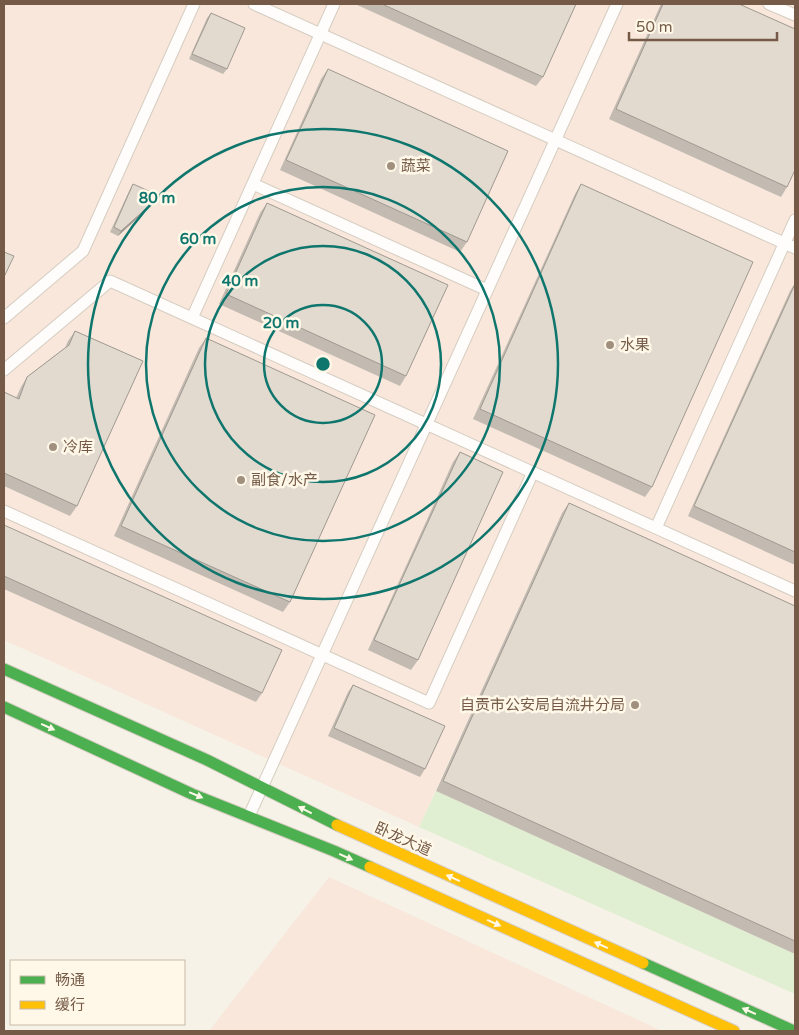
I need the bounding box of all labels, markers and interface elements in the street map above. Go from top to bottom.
scale bar [629,10,776,42]
text: 50 m [636,18,673,36]
place label: 蔬菜 [401,157,431,175]
marker: 蔬菜 [385,160,397,172]
text: 80 m [139,189,175,207]
text: 60 m [180,230,216,248]
text: 40 m [222,272,258,290]
text: 20 m [263,314,299,332]
place label: 水果 [620,336,650,354]
marker: 水果 [604,339,616,351]
centre of rings [314,355,332,373]
place label: 冷库 [63,438,93,456]
marker: 冷库 [47,441,59,453]
place label: 副食/水产 [251,471,318,489]
marker: 副食/水产 [235,474,247,486]
place label: 自贡市公安局自流井分局 [460,696,625,714]
marker: 自贡市公安局自流井分局 [629,699,641,711]
one-way arrow [41,724,55,732]
one-way arrow [189,791,203,799]
one-way arrow [298,806,313,814]
street label: 卧龙大道 [372,819,434,859]
one-way arrow [339,853,353,861]
one-way arrow [446,874,460,882]
one-way arrow [487,920,501,928]
one-way arrow [594,940,608,948]
legend [10,960,185,1025]
text: 畅通 [55,971,85,989]
text: 缓行 [55,996,85,1014]
one-way arrow [742,1007,756,1015]

